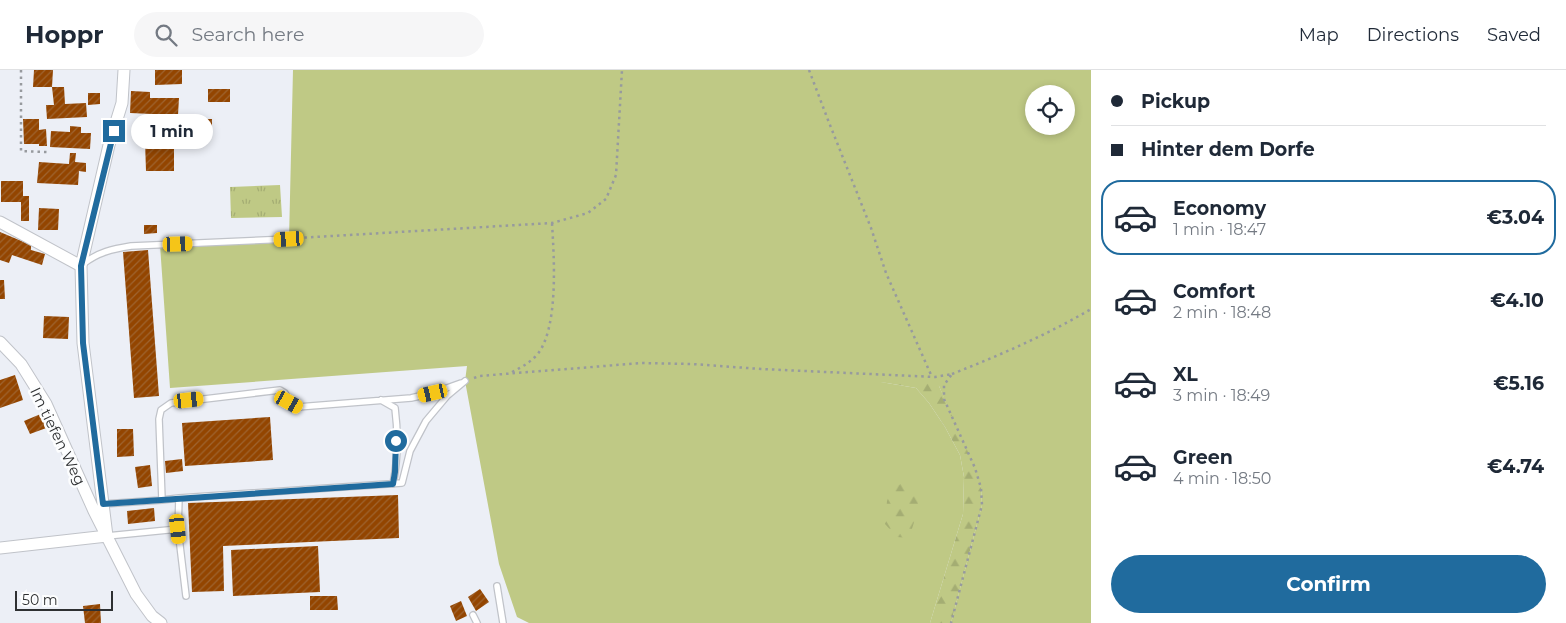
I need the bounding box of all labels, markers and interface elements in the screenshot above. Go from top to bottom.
search box [134,12,484,57]
text: Hoppr [25,20,104,49]
icon: search [152,21,180,49]
text: Search here [192,23,305,46]
text: Map [1299,24,1339,46]
text: Directions [1367,24,1459,46]
text: Saved [1487,24,1541,46]
map controls [1025,85,1075,135]
button: locate [1025,85,1075,135]
text: Pickup [1141,90,1210,113]
callout: 1 min [132,114,214,148]
route end [103,120,125,142]
text: 1 min [150,122,194,141]
text: Hinter dem Dorfe [1141,138,1315,161]
icon: car [1113,195,1158,240]
text: Economy [1173,197,1266,220]
text: €3.04 [1487,206,1544,229]
text: 1 min · 18:47 [1173,220,1266,239]
car [273,231,304,247]
car [162,236,193,252]
icon: car [1113,278,1158,323]
text: Comfort [1173,280,1255,303]
text: €4.10 [1490,289,1544,312]
text: 2 min · 18:48 [1173,303,1271,322]
icon: car [1113,361,1158,406]
text: XL [1173,363,1198,386]
text: €5.16 [1493,372,1544,395]
car [416,382,449,404]
street label: Im tiefen Weg [26,384,90,488]
text: 3 min · 18:49 [1173,386,1270,405]
car [272,388,305,416]
car [173,391,204,409]
route start [385,430,407,452]
icon: car [1113,444,1158,489]
text: Green [1173,446,1233,469]
text: €4.74 [1487,455,1544,478]
text: 4 min · 18:50 [1173,469,1271,488]
car [168,513,187,545]
button: Confirm [1111,555,1546,613]
scale bar [15,588,112,611]
text: 50 m [22,591,58,609]

